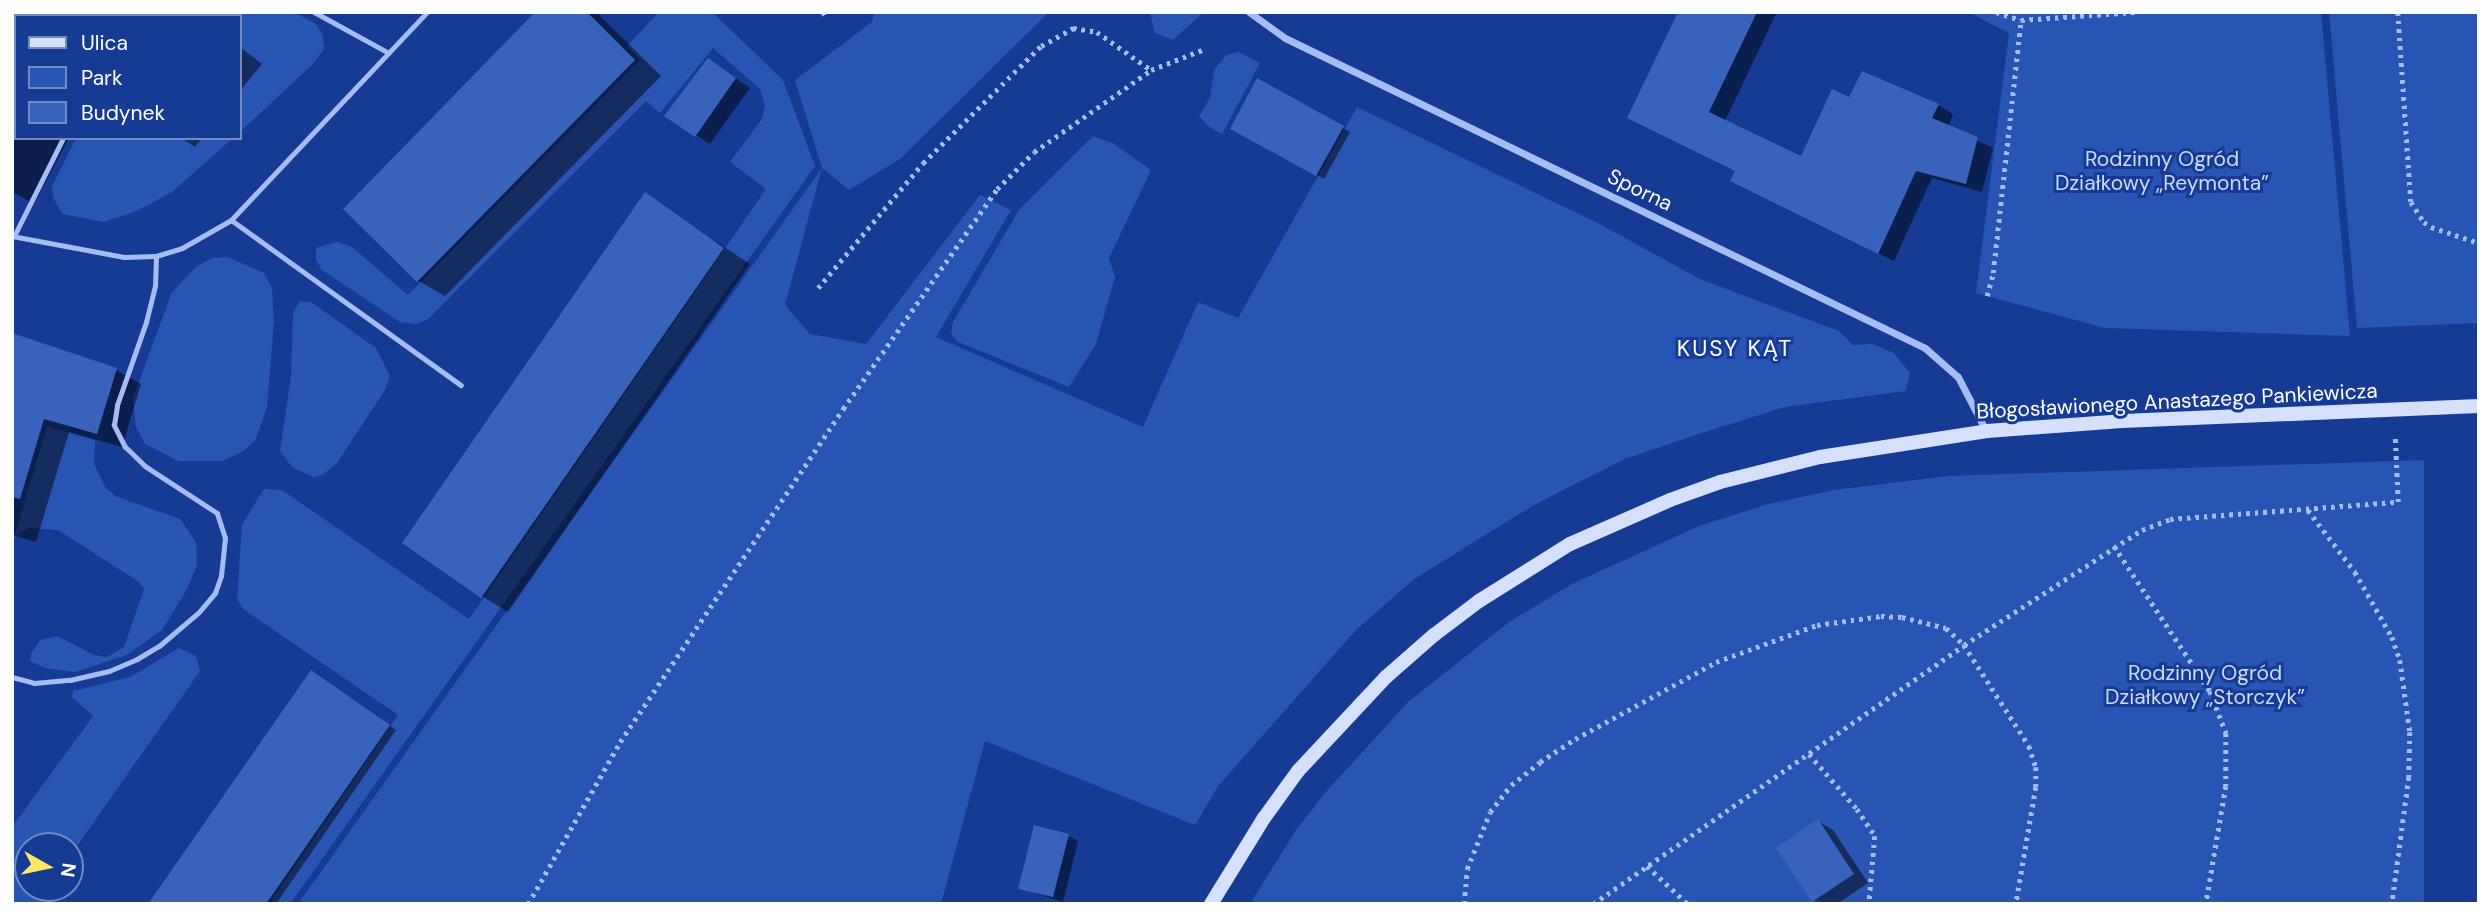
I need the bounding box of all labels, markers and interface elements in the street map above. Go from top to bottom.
legend [14,14,242,140]
text: Ulica [81,29,128,57]
text: Park [81,64,122,92]
text: Budynek [81,99,165,127]
park label: Rodzinny Ogród Działkowy „Reymonta” [2055,146,2269,196]
street label: Sporna [1603,164,1677,216]
district label: KUSY KĄT [1678,334,1792,362]
street label: Błogosławionego Anastazego Pankiewicza [1976,378,2378,424]
park label: Rodzinny Ogród Działkowy „Storczyk” [2105,660,2305,710]
north arrow [14,832,84,902]
text: N [55,861,82,879]

